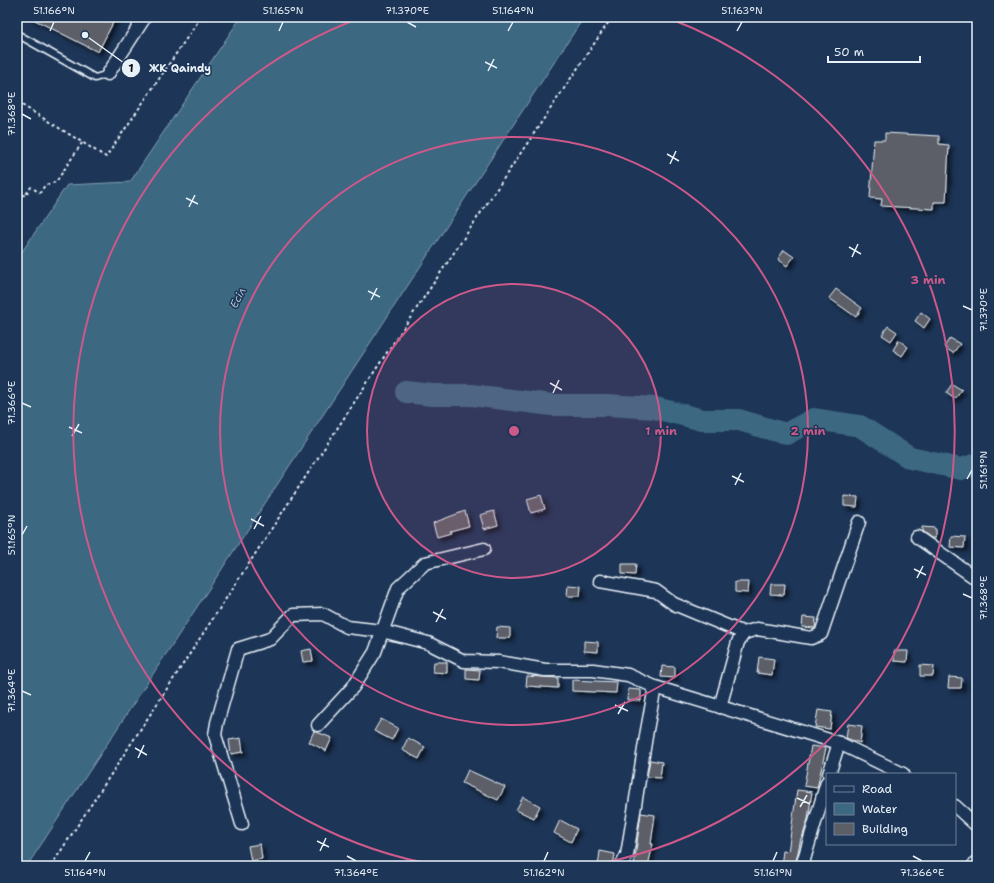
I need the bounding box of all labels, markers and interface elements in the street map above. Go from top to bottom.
text: 51.166°N [33,4,75,17]
text: 51.165°N [263,4,303,17]
text: 71.370°E [385,4,429,17]
text: 51.164°N [492,4,534,17]
text: 51.163°N [721,4,763,17]
scale bar [828,38,920,64]
text: 50 m [834,44,864,60]
callout: ЖК Qaindy [121,56,219,79]
text: 1 [128,60,134,76]
text: ЖК Qaindy [149,61,211,76]
text: 71.368°E [5,92,18,136]
text: 3 min [911,272,946,288]
water label: Есіл [227,285,249,311]
text: 71.370°E [977,288,990,332]
text: 71.366°E [5,381,18,425]
text: 1 min [645,423,677,439]
text: 2 min [791,423,826,439]
centre of rings [507,424,521,438]
text: 51.161°N [977,451,990,489]
text: 51.165°N [5,515,18,555]
text: 71.368°E [977,576,990,620]
text: 71.364°E [5,669,18,713]
legend [826,773,956,845]
text: Road [862,781,893,797]
text: Water [862,801,898,817]
text: Building [862,821,908,837]
text: 51.164°N [64,866,106,879]
text: 71.364°E [334,866,378,879]
text: 51.162°N [523,866,565,879]
text: 51.161°N [754,866,792,879]
text: 71.366°E [900,866,944,879]

